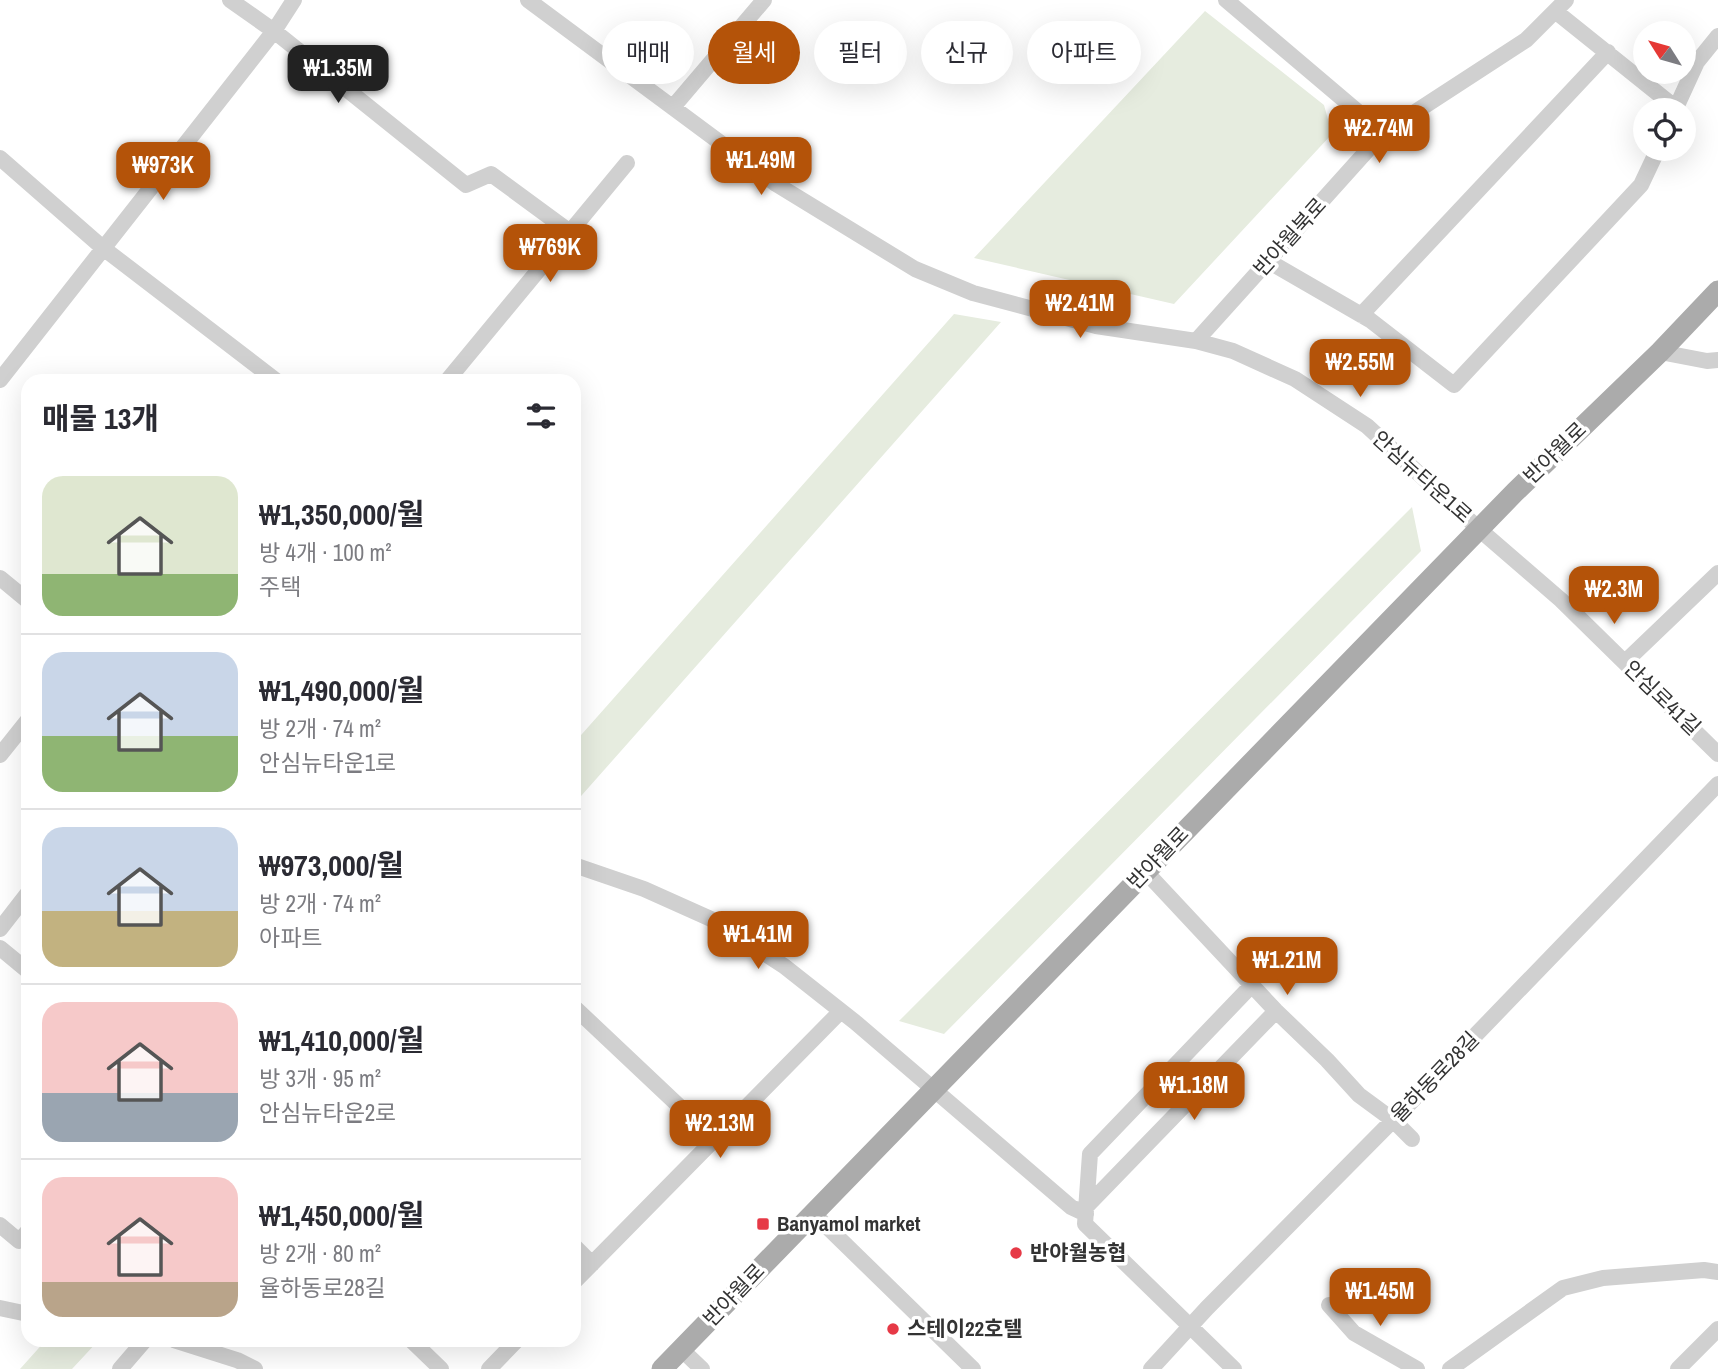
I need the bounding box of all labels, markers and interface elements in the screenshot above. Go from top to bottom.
chip: 매매 [602,21,694,84]
chip: 월세 [708,21,800,84]
chip: 필터 [814,21,907,84]
chip: 신규 [921,21,1013,84]
chip: 아파트 [1027,21,1141,84]
north arrow [1633,21,1696,84]
map controls [1633,21,1696,161]
pin: ₩1.35M [281,46,395,105]
text: ₩1.35M [304,52,372,83]
button: locate [1633,98,1696,161]
pin: ₩2.74M [1322,106,1436,165]
text: ₩2.74M [1345,112,1413,143]
pin: ₩1.49M [704,138,818,197]
pin: ₩973K [114,142,212,202]
text: ₩1.49M [727,144,795,175]
text: ₩973K [132,149,194,180]
street label: 반야월북로 [1247,191,1333,282]
pin: ₩769K [501,224,599,284]
text: ₩769K [519,231,581,262]
pin: ₩2.41M [1023,280,1137,340]
text: ₩2.41M [1046,287,1114,318]
pin: ₩2.55M [1303,340,1417,399]
text: ₩2.55M [1326,346,1394,377]
icon: filters [522,397,560,435]
text: 매물 13개 [42,398,159,438]
street label: 반야월로 [1517,415,1593,490]
street label: 안심뉴타운1로 [1366,424,1479,529]
text: ₩1,350,000/월 [259,494,424,534]
icon: home [98,504,182,588]
text: 방 4개 · 100 m² [259,537,391,568]
pin: ₩2.3M [1565,566,1663,626]
text: 주택 [259,571,301,602]
text: ₩2.3M [1585,573,1643,604]
street label: 안심로41길 [1618,654,1707,742]
text: ₩1,490,000/월 [259,670,424,710]
icon: home [98,680,182,764]
text: 방 2개 · 74 m² [259,713,381,744]
text: 안심뉴타운1로 [259,747,396,778]
street label: 반야월로 [1120,820,1195,896]
text: ₩973,000/월 [259,845,404,885]
icon: home [98,855,182,939]
text: 방 2개 · 74 m² [259,888,381,919]
pin: ₩1.41M [701,912,815,971]
text: ₩1.41M [724,918,792,949]
text: 아파트 [259,922,322,953]
pin: ₩1.21M [1230,937,1344,997]
text: ₩1.21M [1253,944,1321,975]
text: ₩1,410,000/월 [259,1020,424,1060]
street label: 율하동로28길 [1384,1025,1485,1128]
icon: home [98,1030,182,1114]
pin: ₩1.18M [1137,1062,1251,1122]
text: 방 3개 · 95 m² [259,1063,381,1094]
text: ₩1.18M [1160,1069,1228,1100]
text: 안심뉴타운2로 [259,1097,396,1128]
pin: ₩2.13M [663,1100,777,1160]
text: ₩2.13M [686,1107,754,1138]
text: ₩1,450,000/월 [259,1195,424,1235]
icon: home [98,1205,182,1289]
place label: Banyamol market [777,1209,921,1238]
marker: Banyamol market [755,1216,771,1232]
text: 방 2개 · 80 m² [259,1238,381,1269]
place label: 반야월농협 [1030,1238,1127,1267]
marker: 반야월농협 [1008,1245,1024,1261]
street label: 반야월로 [696,1257,771,1333]
pin: ₩1.45M [1323,1268,1437,1328]
text: 율하동로28길 [259,1272,386,1303]
text: ₩1.45M [1346,1275,1414,1306]
place label: 스테이22호텔 [907,1314,1023,1343]
marker: 스테이22호텔 [885,1321,901,1337]

